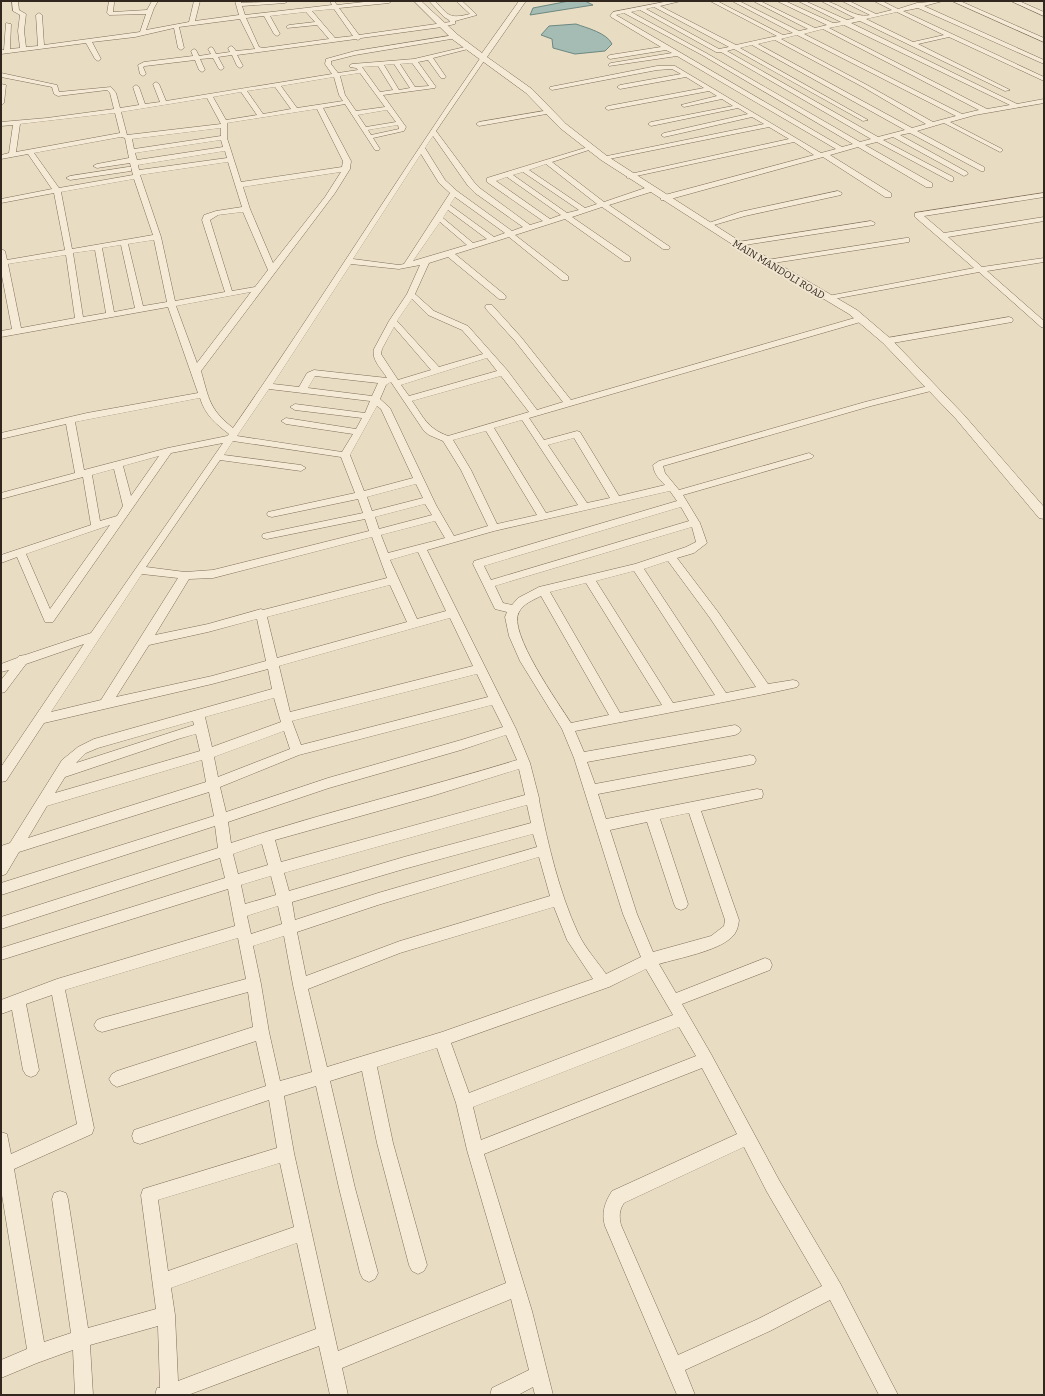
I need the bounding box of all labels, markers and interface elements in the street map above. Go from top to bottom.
street label: MAIN MANDOLI ROAD [730,238,827,302]

